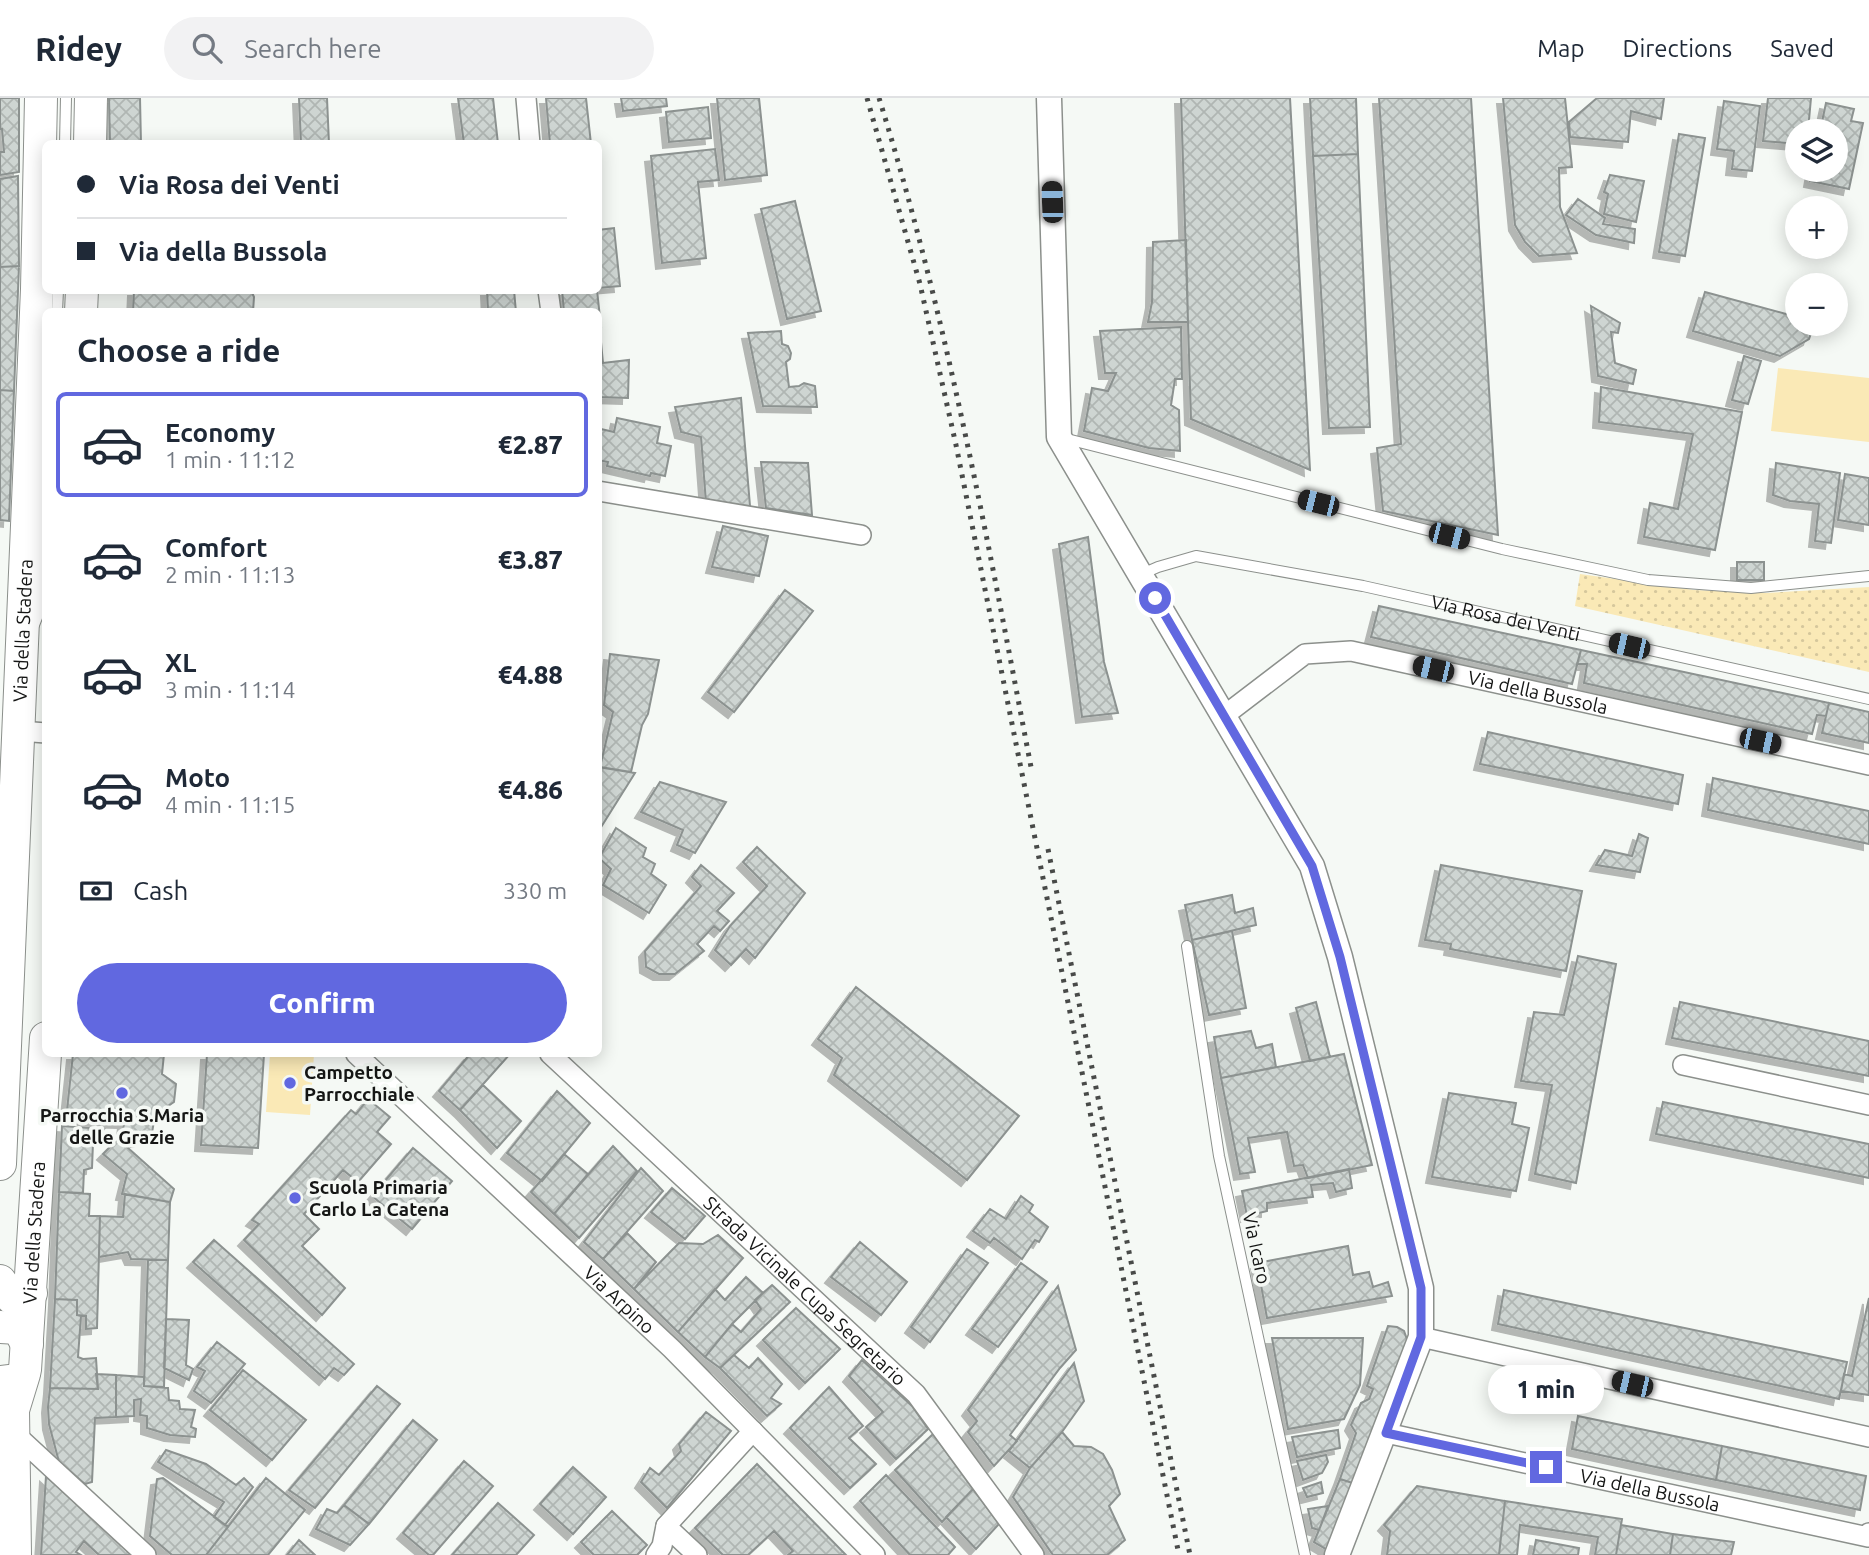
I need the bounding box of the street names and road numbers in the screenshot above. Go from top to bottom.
street label: Via della Stadera [9,559,37,702]
street label: Via Rosa dei Venti [1429,591,1582,645]
street label: Via della Bussola [1466,666,1610,718]
street label: Via della Stadera [18,1161,49,1305]
street label: Strada Vicinale Cupa Segretario [699,1192,911,1390]
street label: Via Icaro [1239,1210,1275,1286]
street label: Via Arpino [579,1261,659,1338]
street label: Via della Bussola [1578,1464,1722,1516]

